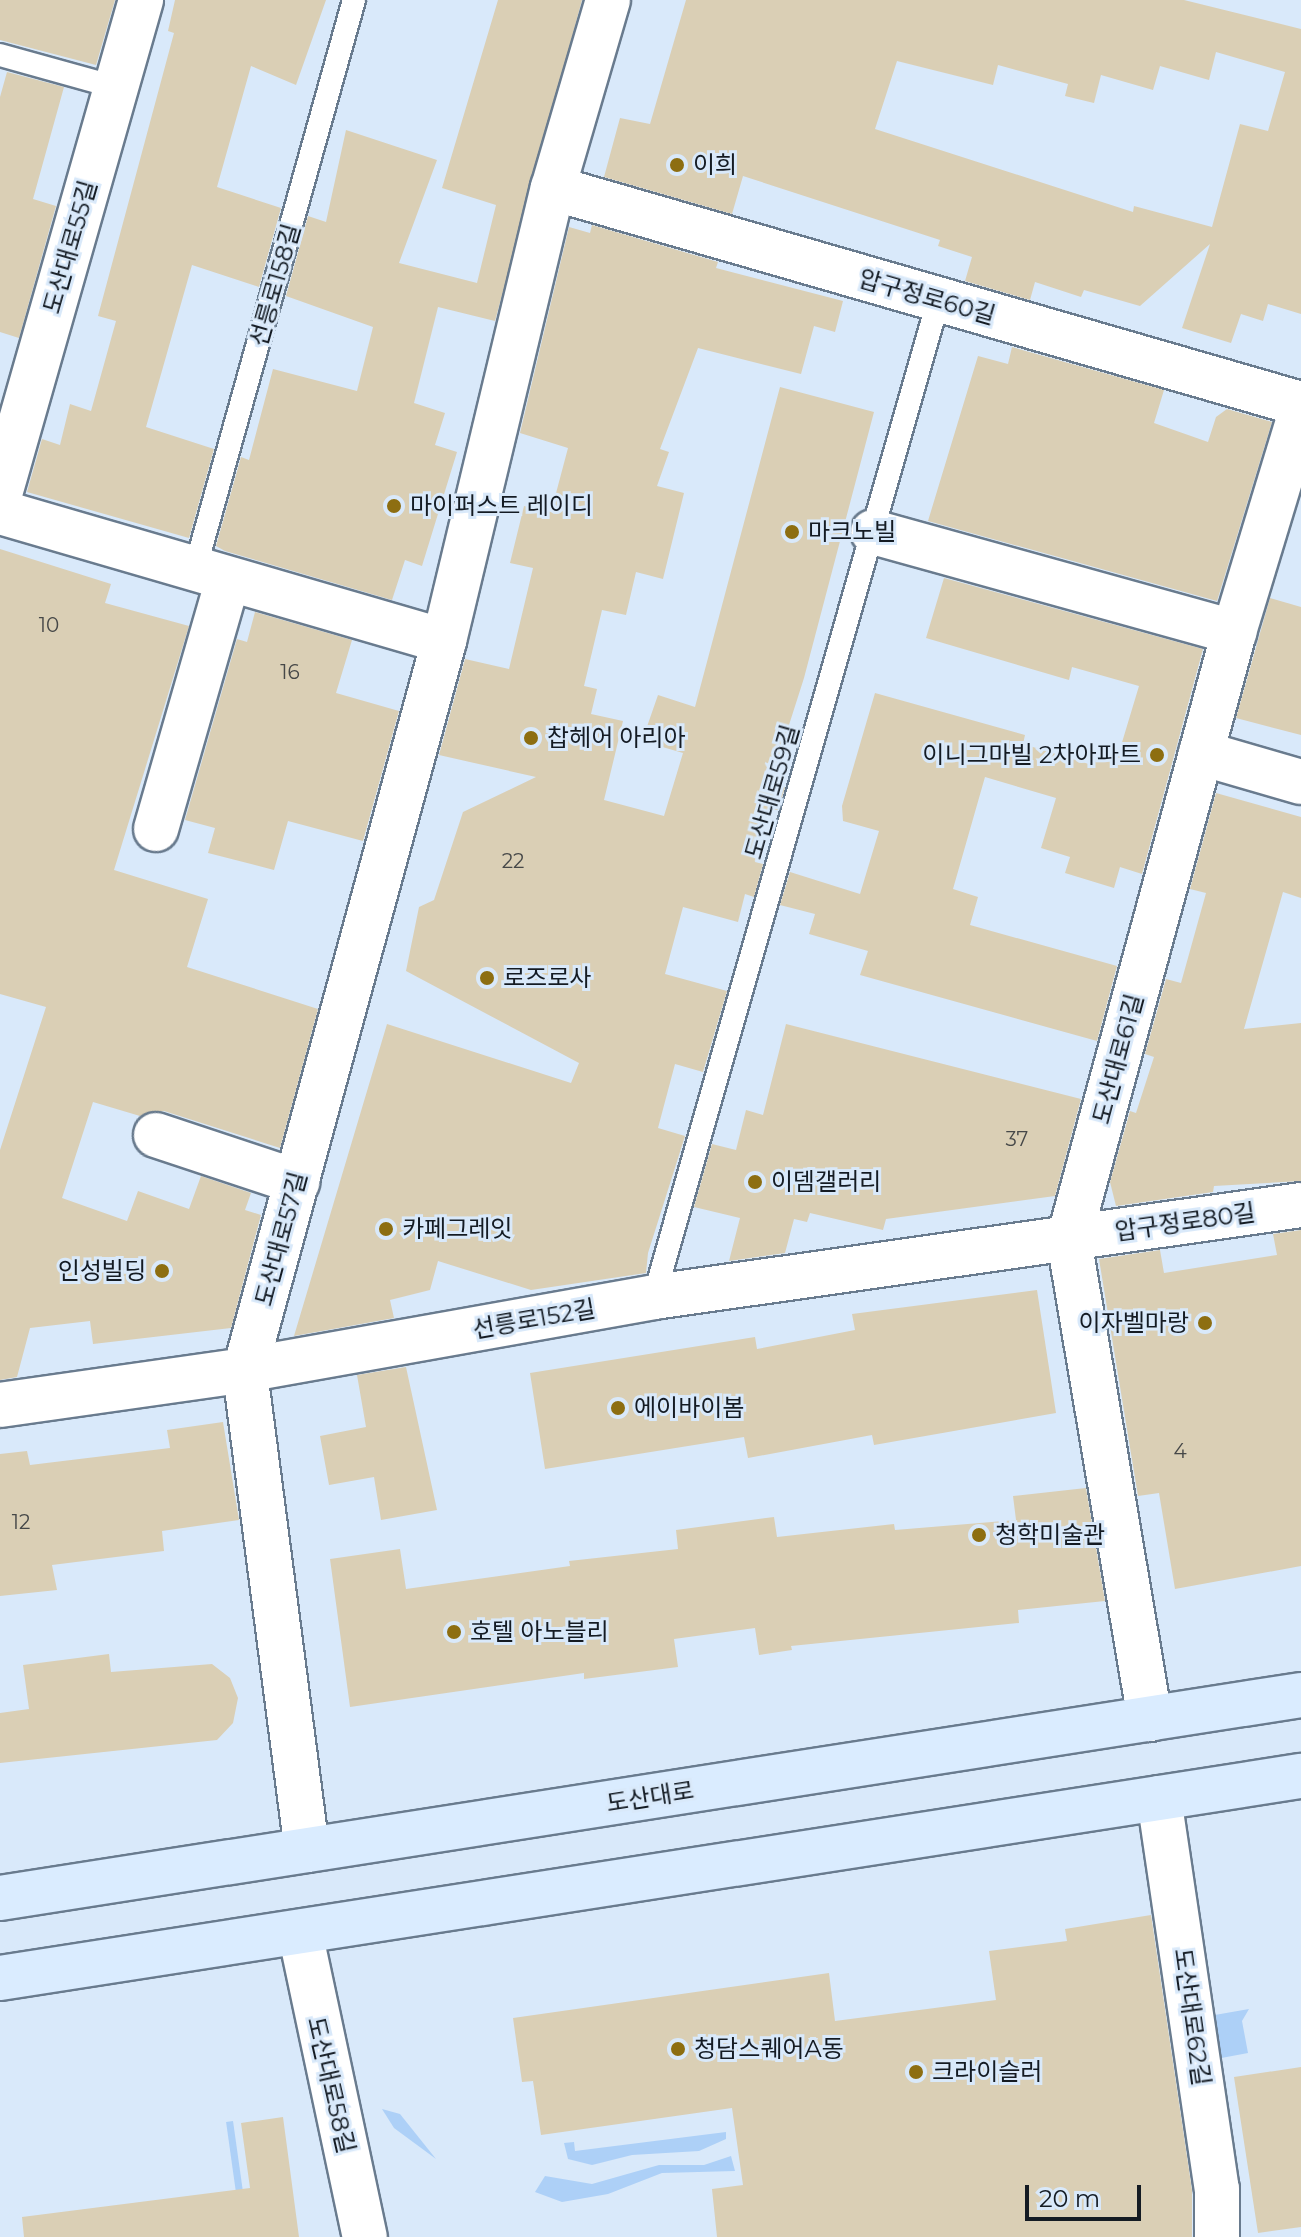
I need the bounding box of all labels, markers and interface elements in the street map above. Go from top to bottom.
place label: 이희 [693,151,737,179]
marker: 이희 [668,156,686,174]
street label: 도산대로55길 [37,177,103,317]
street label: 선릉로158길 [244,221,306,349]
street label: 압구정로60길 [855,264,999,330]
place label: 마이퍼스트 레이디 [410,492,593,520]
marker: 마이퍼스트 레이디 [385,497,403,515]
place label: 마크노빌 [808,518,896,546]
marker: 마크노빌 [783,523,801,541]
house number: 10 [39,613,59,637]
house number: 16 [280,660,300,684]
street label: 도산대로59길 [739,721,805,863]
place label: 찹헤어 아리아 [547,724,686,752]
marker: 찹헤어 아리아 [522,729,540,747]
place label: 이니그마빌 2차아파트 [922,741,1141,769]
marker: 이니그마빌 2차아파트 [1148,746,1166,764]
house number: 22 [502,849,524,873]
place label: 로즈로사 [503,964,591,992]
marker: 로즈로사 [478,969,496,987]
street label: 도산대로61길 [1087,991,1149,1127]
house number: 37 [1006,1127,1028,1151]
place label: 이뎀갤러리 [771,1168,881,1196]
street label: 도산대로57길 [249,1169,313,1309]
marker: 이뎀갤러리 [746,1173,764,1191]
street label: 압구정로80길 [1113,1198,1257,1246]
place label: 카페그레잇 [402,1215,512,1243]
marker: 카페그레잇 [377,1220,395,1238]
place label: 인성빌딩 [58,1257,146,1285]
marker: 인성빌딩 [153,1262,171,1280]
street label: 선릉로152길 [470,1294,598,1344]
place label: 이자벨마랑 [1079,1309,1189,1337]
marker: 이자벨마랑 [1196,1314,1214,1332]
place label: 에이바이봄 [634,1394,744,1422]
marker: 에이바이봄 [609,1399,627,1417]
house number: 4 [1173,1439,1187,1463]
house number: 12 [12,1510,30,1534]
place label: 청학미술관 [995,1521,1105,1549]
marker: 청학미술관 [970,1526,988,1544]
place label: 호텔 아노블리 [470,1618,609,1646]
marker: 호텔 아노블리 [445,1623,463,1641]
street label: 도산대로 [604,1776,696,1818]
street label: 도산대로62길 [1168,1946,1216,2088]
street label: 도산대로58길 [301,2014,361,2156]
place label: 청담스퀘어A동 [694,2035,844,2063]
marker: 청담스퀘어A동 [669,2040,687,2058]
place label: 크라이슬러 [932,2058,1042,2086]
marker: 크라이슬러 [907,2063,925,2081]
scale bar [1029,2169,1145,2219]
text: 20 m [1039,2184,1100,2213]

